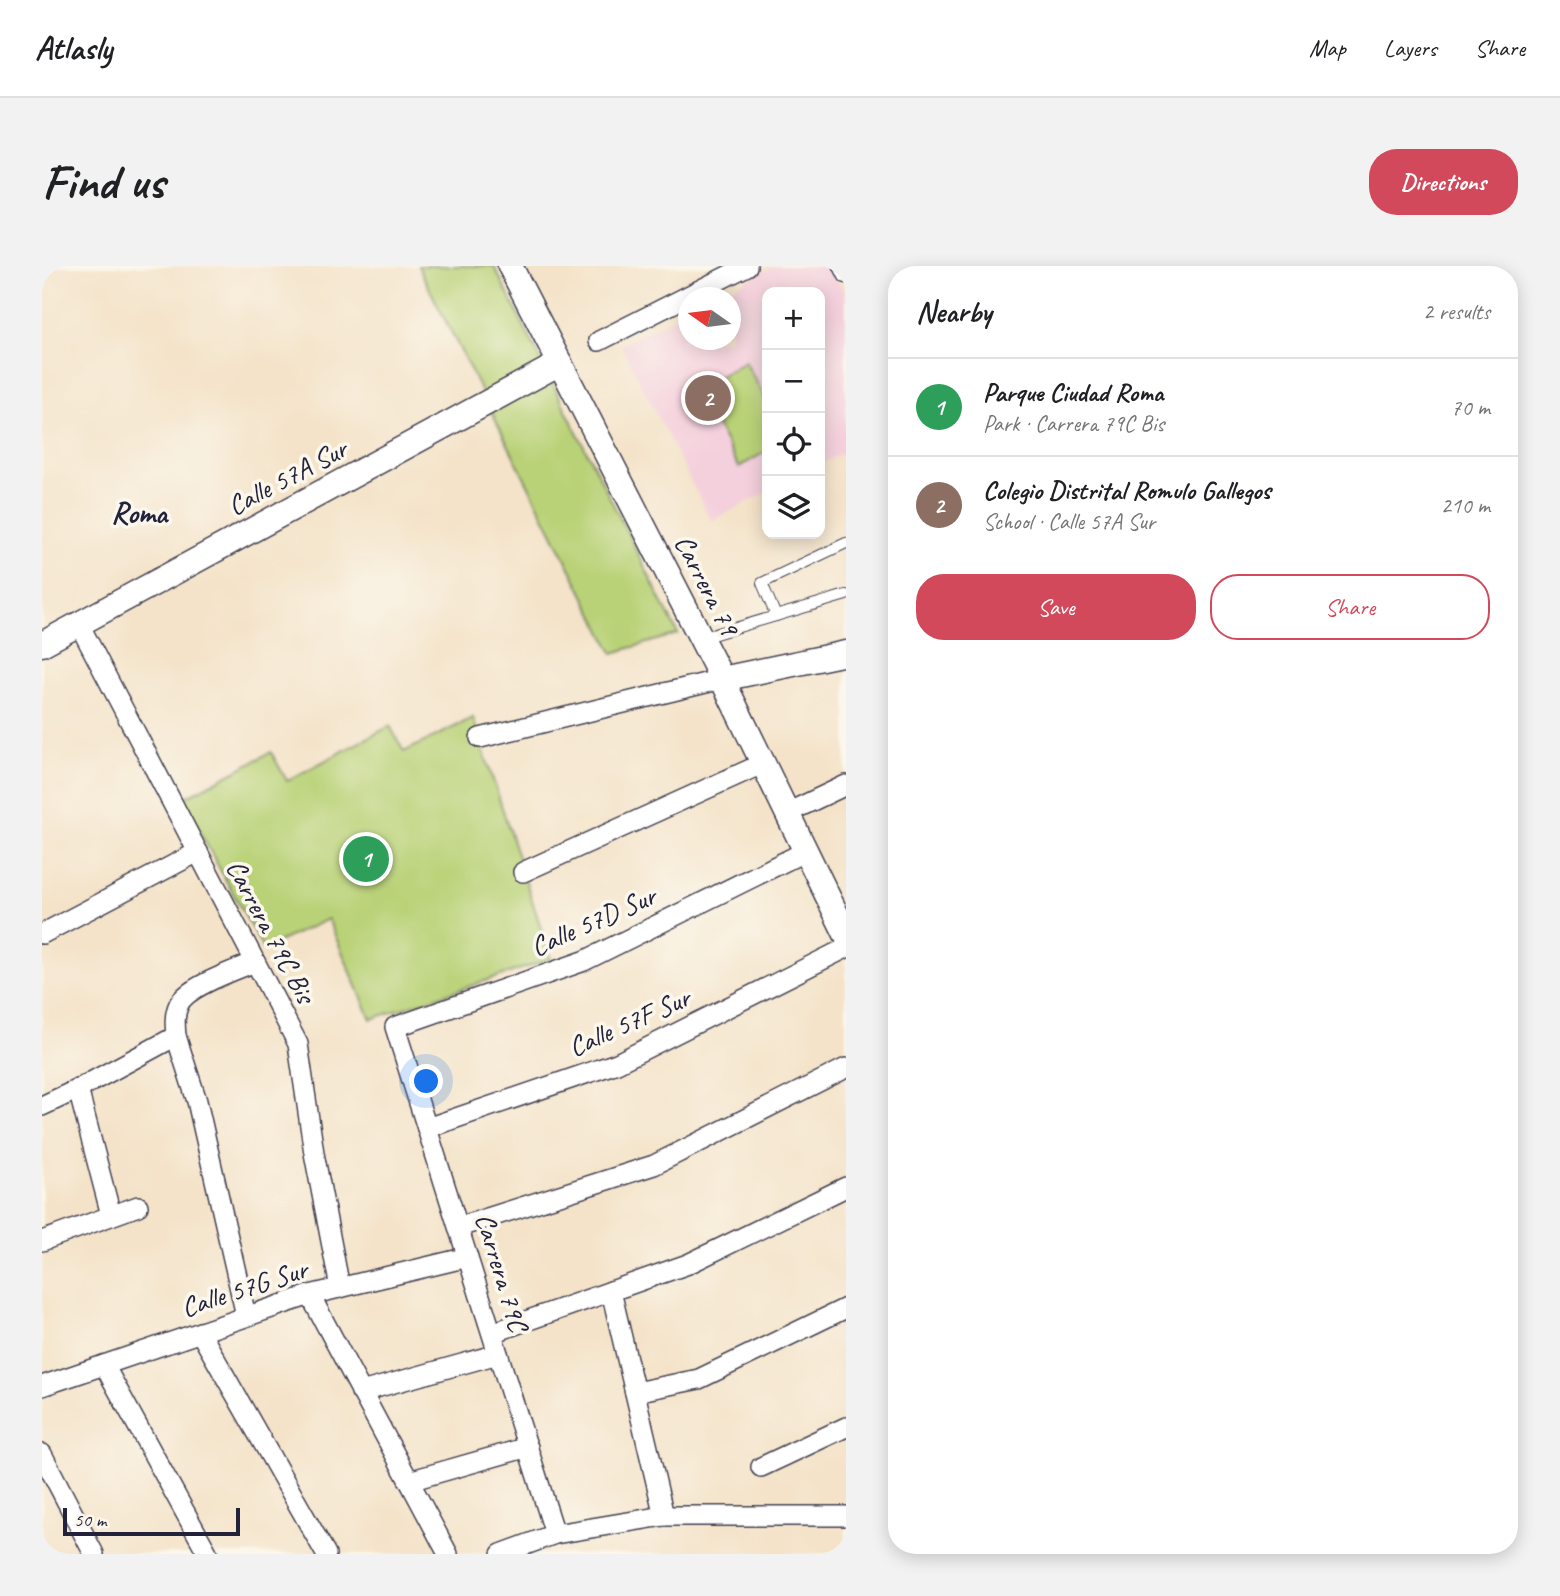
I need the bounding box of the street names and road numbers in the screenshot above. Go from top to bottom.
street label: Calle 57A Sur [221,430,355,523]
street label: Carrera 79 [667,529,748,643]
street label: Carrera 79C Bis [219,853,325,1011]
street label: Calle 57D Sur [525,877,664,964]
street label: Calle 57F Sur [563,978,698,1064]
street label: Carrera 79C [468,1209,537,1338]
street label: Calle 57G Sur [177,1250,314,1325]

